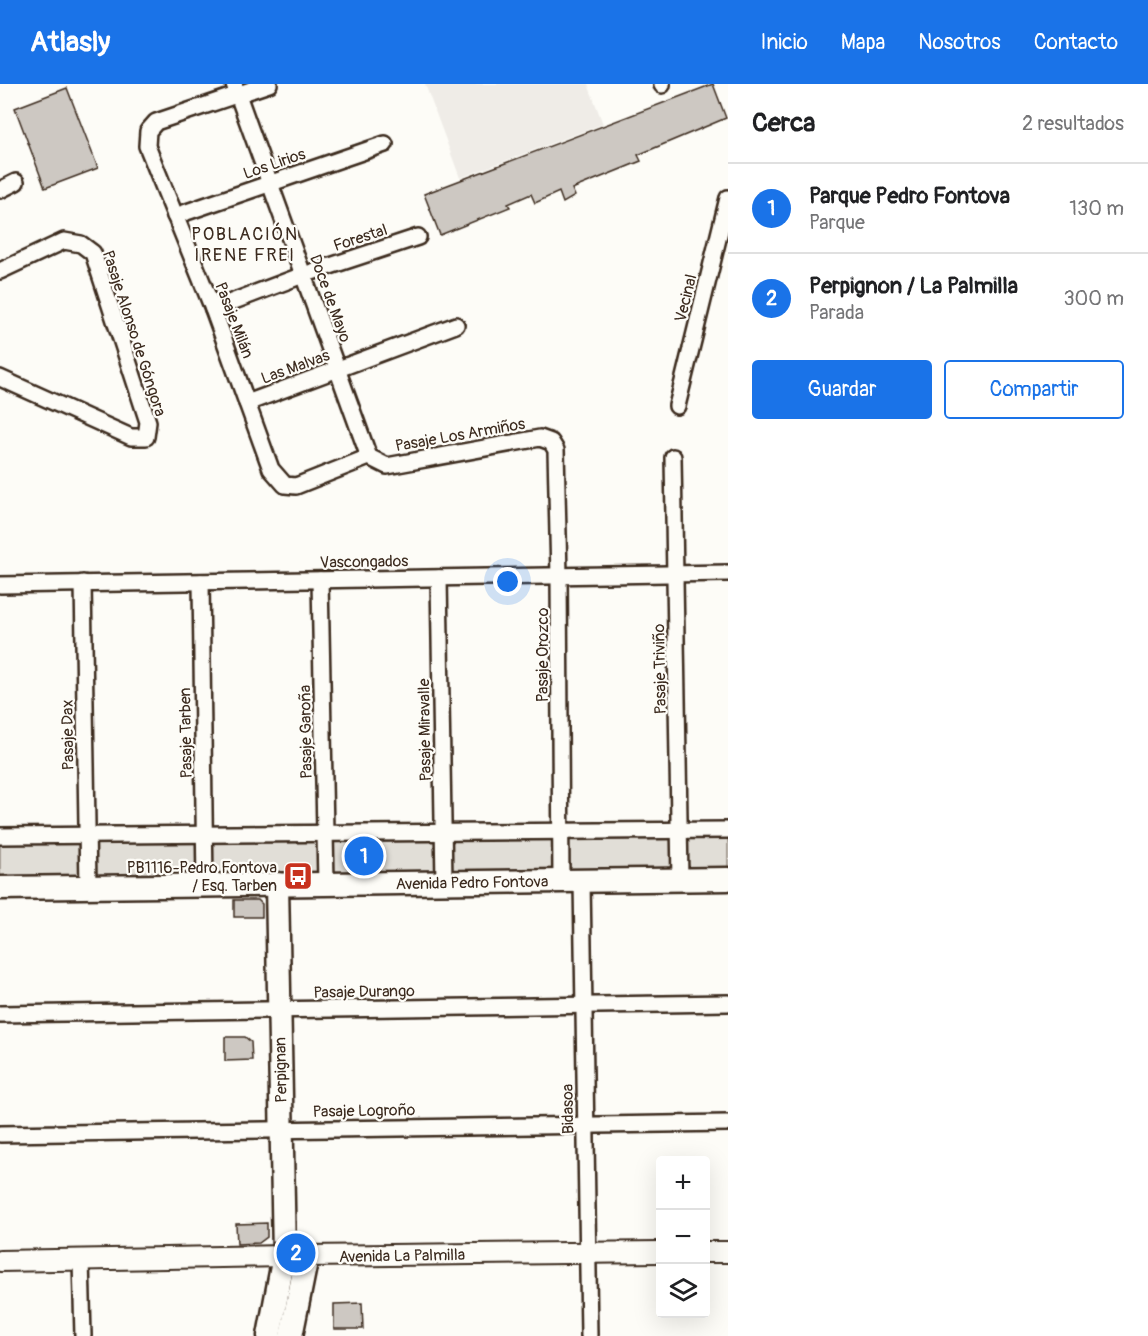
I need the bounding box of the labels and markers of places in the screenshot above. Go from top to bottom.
pin: 1 [344,834,384,878]
place label: PB1116-Pedro Fontova / Esq. Tarben [127,858,277,896]
bus stop icon: PB1116-Pedro Fontova / Esq. Tarben [282,860,314,892]
pin: 2 [276,1230,316,1276]

